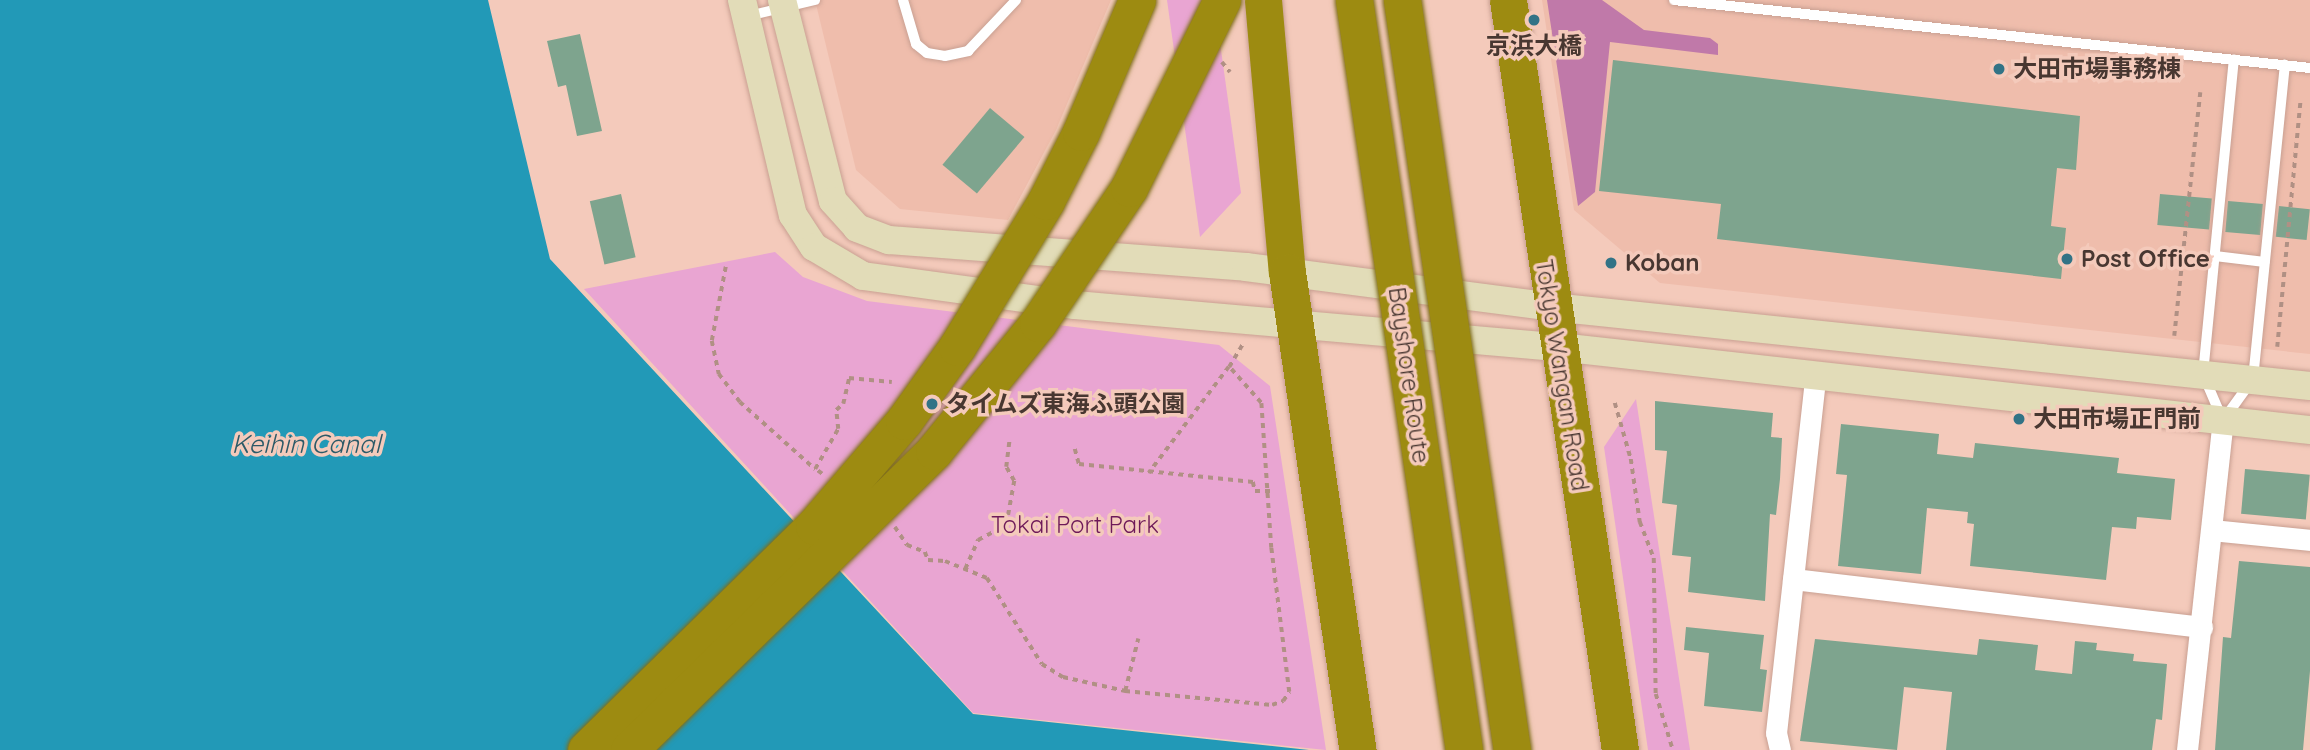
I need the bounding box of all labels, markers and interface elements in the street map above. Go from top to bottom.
marker: 京浜大橋 [1526,12,1542,28]
place label: 京浜大橋 [1486,32,1582,60]
place label: 大田市場事務棟 [2013,55,2181,83]
marker: 大田市場事務棟 [1991,61,2007,77]
place label: Post Office [2081,245,2210,273]
place label: Koban [1625,249,1700,277]
marker: Post Office [2059,251,2075,267]
marker: Koban [1603,255,1619,271]
street label: Tokyo Wangan Road [1529,257,1595,493]
street label: Bayshore Route [1382,285,1436,465]
place label: タイムズ東海ふ頭公園 [946,390,1186,418]
marker: タイムズ東海ふ頭公園 [924,396,940,412]
place label: 大田市場正門前 [2033,405,2201,433]
marker: 大田市場正門前 [2011,411,2027,427]
water label: Keihin Canal [231,428,381,460]
park label: Tokai Port Park [991,511,1159,539]

